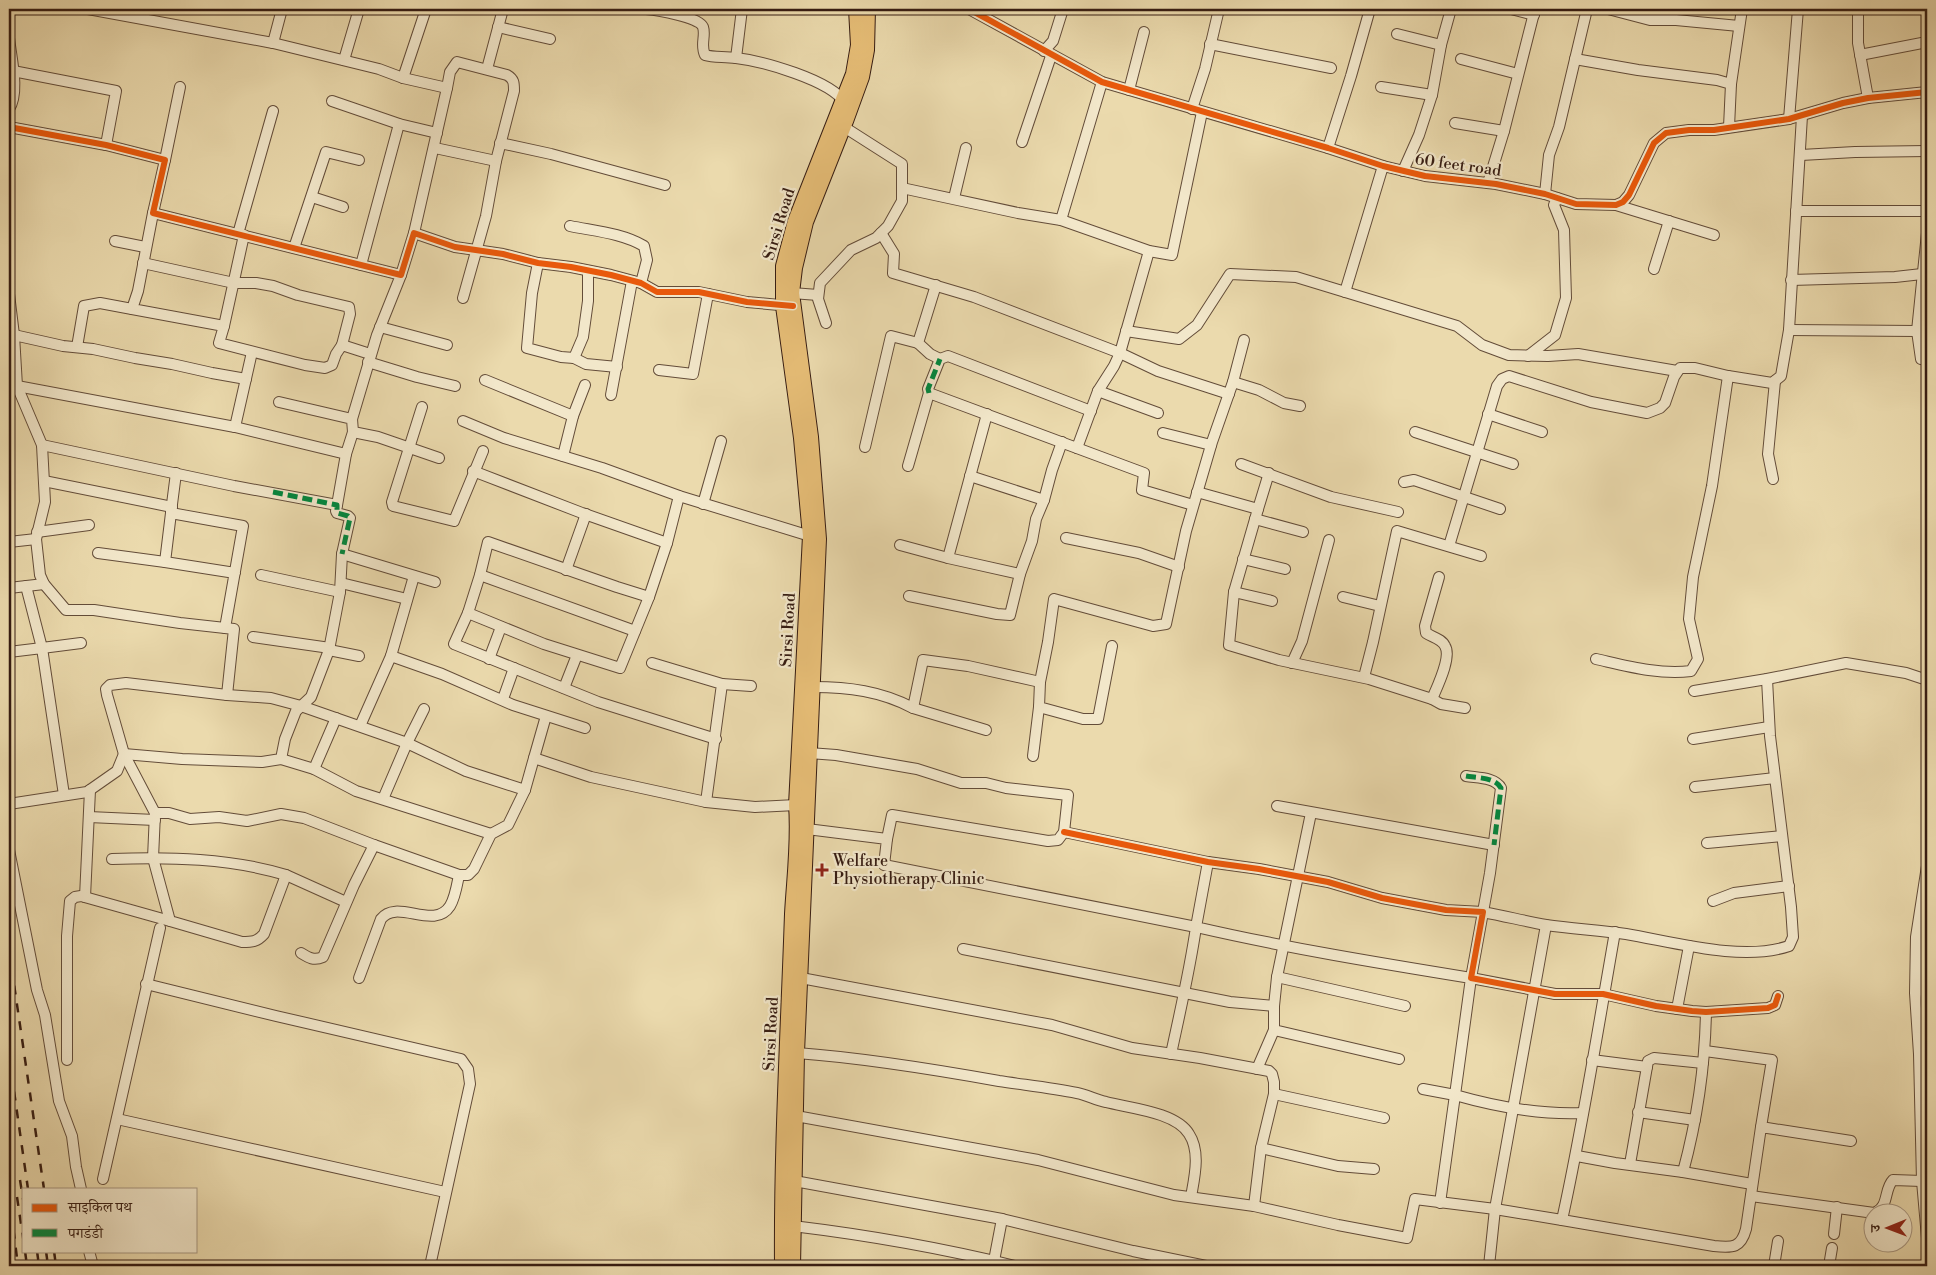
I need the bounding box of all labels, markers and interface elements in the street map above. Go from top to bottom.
street label: 60 feet road [1413,149,1503,181]
street label: Sirsi Road [759,186,799,262]
street label: Sirsi Road [776,592,800,668]
place label: Welfare Physiotherapy Clinic [832,851,985,889]
marker: Welfare Physiotherapy Clinic [815,863,829,877]
street label: Sirsi Road [759,996,783,1072]
legend [22,1188,198,1252]
text: साइकिल पथ [67,1198,133,1217]
north arrow [1864,1202,1914,1252]
text: पगडंडी [67,1224,104,1243]
text: उ [1867,1224,1885,1233]

